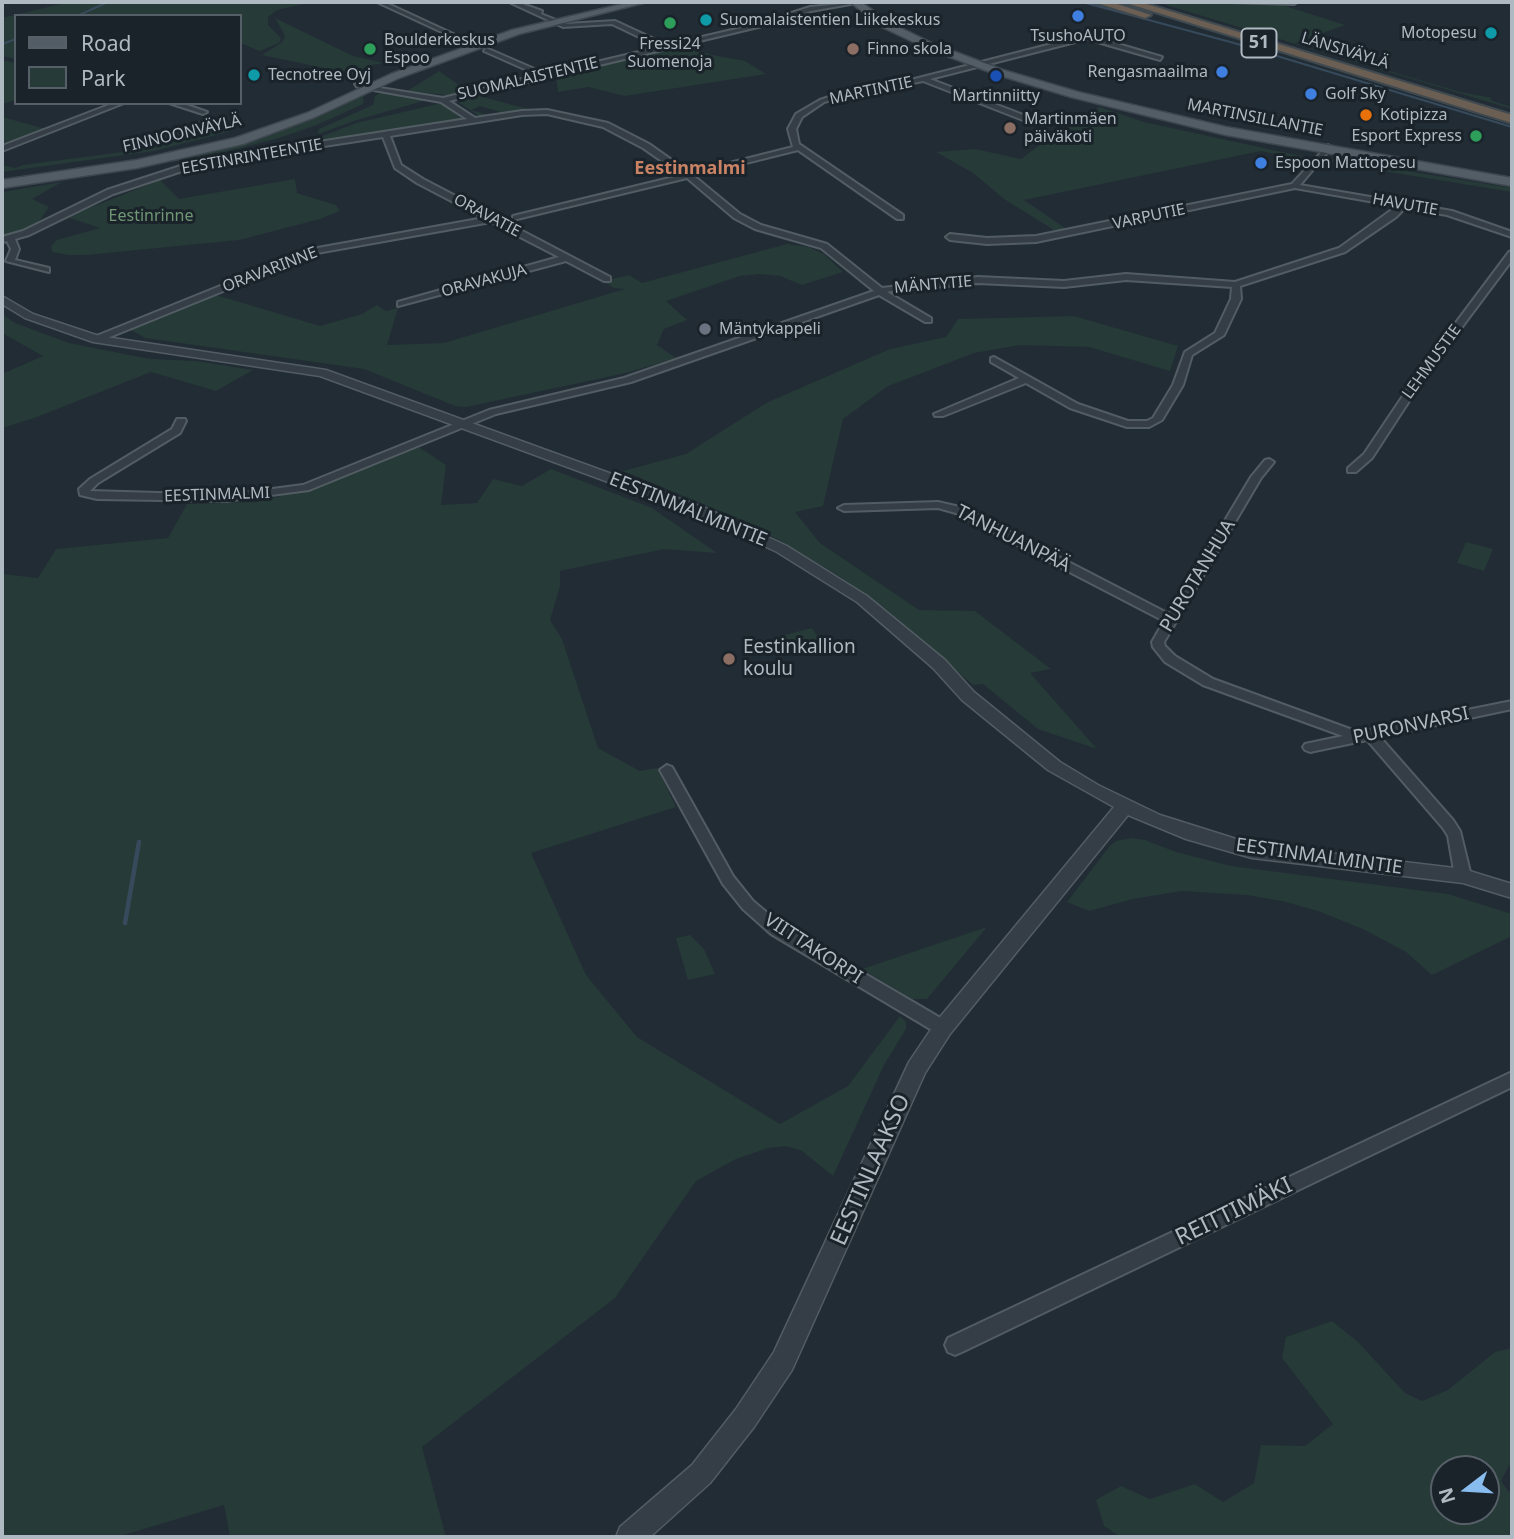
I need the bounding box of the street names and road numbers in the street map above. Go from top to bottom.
road number: 51 [1242,28,1276,58]
street label: LÄNSIVÄYLÄ [1299,29,1391,73]
street label: SUOMALAISTENTIE [456,53,600,105]
street label: MARTINTIE [828,73,914,109]
street label: MARTINSILLANTIE [1186,95,1324,141]
street label: FINNOONVÄYLÄ [121,111,243,157]
street label: EESTINRINTEENTIE [180,135,324,179]
street label: ORAVATIE [450,190,524,242]
street label: HAVUTIE [1371,190,1439,220]
street label: VARPUTIE [1111,200,1187,234]
street label: ORAVARINNE [220,243,320,297]
street label: ORAVAKUJA [439,260,529,302]
street label: MÄNTYTIE [893,272,973,298]
street label: LEHMUSTIE [1399,321,1465,403]
street label: EESTINMALMINTIE [606,468,770,552]
street label: EESTINMALMI [164,484,270,506]
street label: TANHUANPÄÄ [952,500,1074,578]
street label: PUROTANHUA [1155,516,1241,636]
street label: PURONVARSI [1351,703,1471,749]
street label: EESTINMALMINTIE [1234,834,1404,880]
street label: VIITTAKORPI [760,909,866,989]
street label: EESTINLAAKSO [825,1090,917,1250]
street label: REITTIMÄKI [1171,1172,1297,1252]

